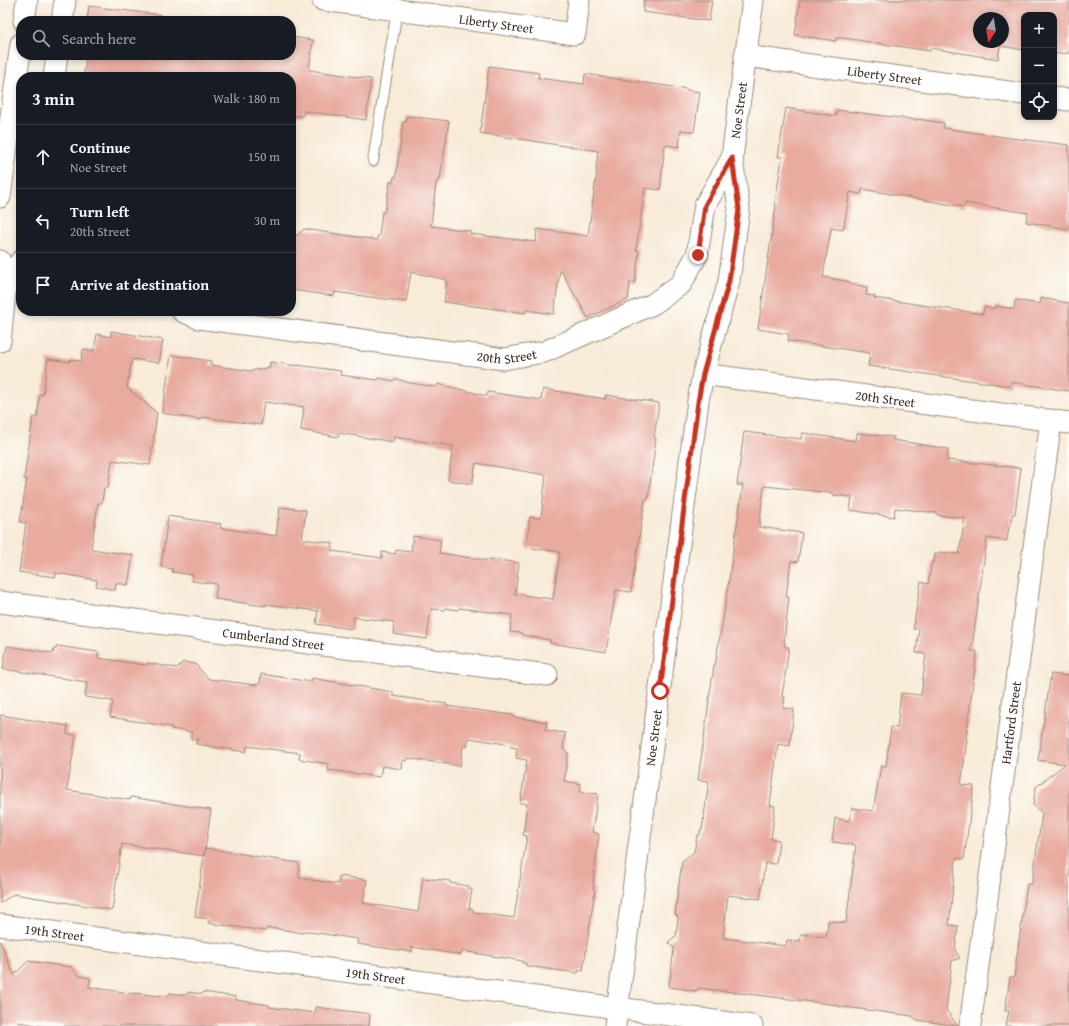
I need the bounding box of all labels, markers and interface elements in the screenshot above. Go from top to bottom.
street label: Liberty Street [458,9,535,38]
north arrow [973,12,1009,48]
map controls [1021,12,1057,120]
button: + [1021,12,1057,48]
search box [16,16,296,60]
icon: search [30,27,52,49]
text: Search here [62,28,136,49]
button: − [1021,48,1057,84]
street label: Liberty Street [846,61,924,90]
street label: Noe Street [726,80,752,140]
button: locate [1021,84,1057,120]
text: 3 min [32,86,74,111]
text: Walk · 180 m [213,89,280,108]
text: Continue [70,137,131,158]
icon: ahead [32,146,54,168]
text: 150 m [248,147,280,166]
text: Noe Street [70,158,127,177]
text: Turn left [70,201,129,222]
icon: left [32,210,54,232]
text: 30 m [254,211,280,230]
text: 20th Street [70,222,130,241]
route end [689,246,707,264]
icon: arrive [32,274,54,296]
text: Arrive at destination [70,274,209,295]
street label: 20th Street [476,344,539,369]
street label: 20th Street [854,385,917,412]
street label: Cumberland Street [221,623,326,655]
street label: Hartford Street [996,680,1026,765]
route start [651,682,669,700]
street label: Noe Street [641,708,667,767]
street label: 19th Street [23,919,86,946]
street label: 19th Street [344,963,407,989]

